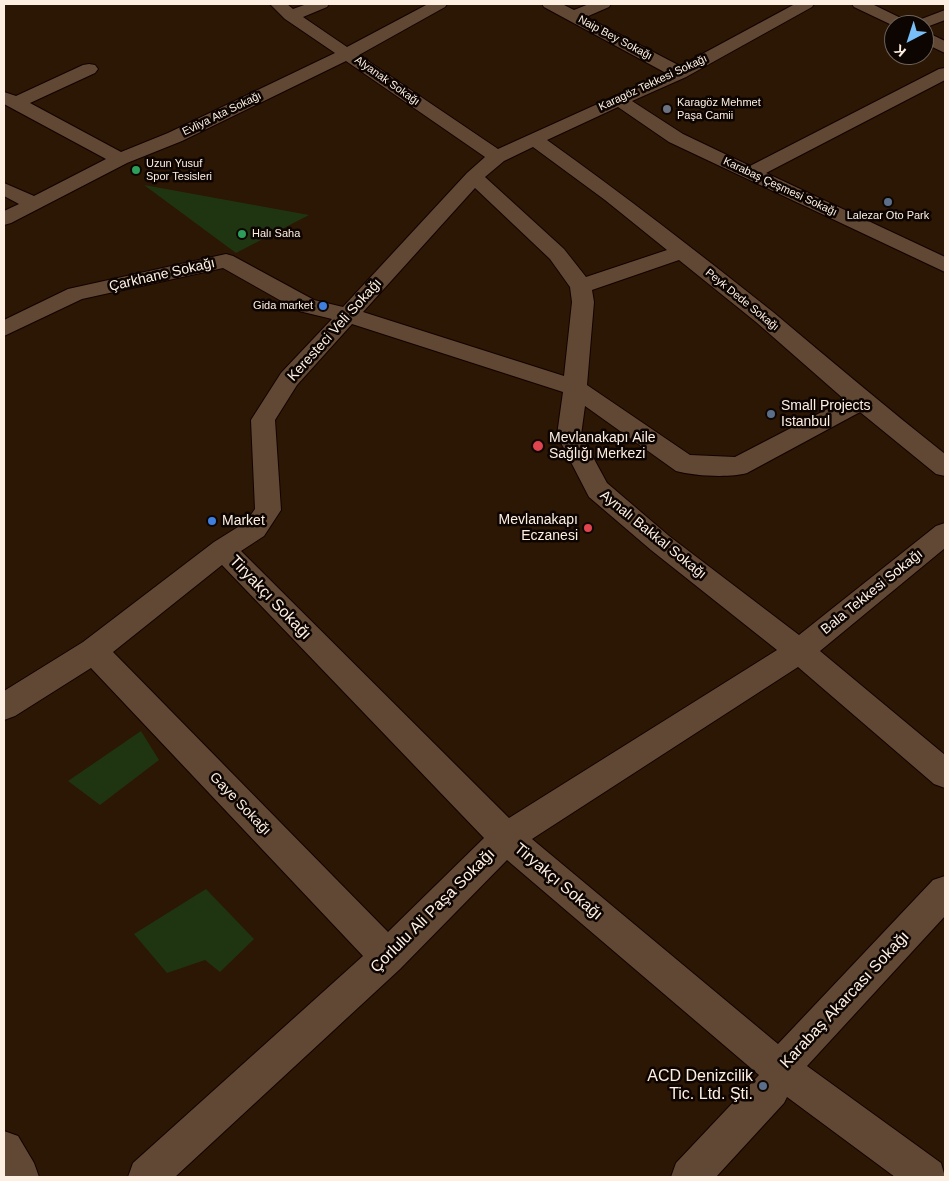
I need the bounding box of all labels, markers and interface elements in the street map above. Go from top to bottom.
street label: Naip Bey Sokağı [576,13,654,63]
north arrow [884,15,934,65]
text: K [891,41,909,60]
street label: Karagöz Tekkesi Sokağı [597,52,709,114]
street label: Alyanak Sokağı [352,54,422,108]
street label: Evliya Ata Sokağı [180,89,264,139]
place label: Karagöz Mehmet Paşa Camii [677,96,761,122]
marker: Karagöz Mehmet Paşa Camii [661,103,673,115]
street label: Karabaş Çeşmesi Sokağı [721,155,839,219]
place label: Uzun Yusuf Spor Tesisleri [146,157,212,183]
marker: Uzun Yusuf Spor Tesisleri [130,164,142,176]
marker: Lalezar Oto Park [882,196,894,208]
place label: Lalezar Oto Park [847,209,929,223]
place label: Halı Saha [252,227,300,241]
marker: Halı Saha [236,228,248,240]
street label: Çarkhane Sokağı [107,255,217,295]
street label: Peyk Dede Sokağı [702,266,782,334]
street label: Keresteci Veli Sokağı [284,275,386,385]
place label: Gida market [253,299,313,313]
marker: Gida market [317,300,329,312]
place label: Small Projects Istanbul [781,398,870,431]
marker: Small Projects Istanbul [765,408,777,420]
place label: Mevlanakapı Aile Sağlığı Merkezi [549,430,656,462]
marker: Mevlanakapı Aile Sağlığı Merkezi [531,439,545,453]
street label: Aynalı Bakkal Sokağı [596,487,710,583]
place label: Mevlanakapı Eczanesi [499,512,578,544]
place label: Market [222,513,265,529]
marker: Market [206,515,218,527]
marker: Mevlanakapı Eczanesi [582,522,594,534]
street label: Bala Tekkesi Sokağı [818,546,926,638]
street label: Tiryakçı Sokağı [225,552,315,644]
street label: Gaye Sokağı [206,769,274,839]
street label: Tiryakçı Sokağı [510,839,606,925]
street label: Çorlulu Ali Paşa Sokağı [367,845,499,977]
street label: Karabaş Akarcası Sokağı [776,927,914,1073]
place label: ACD Denizcilik Tic. Ltd. Şti. [647,1067,753,1105]
marker: ACD Denizcilik Tic. Ltd. Şti. [757,1080,769,1092]

